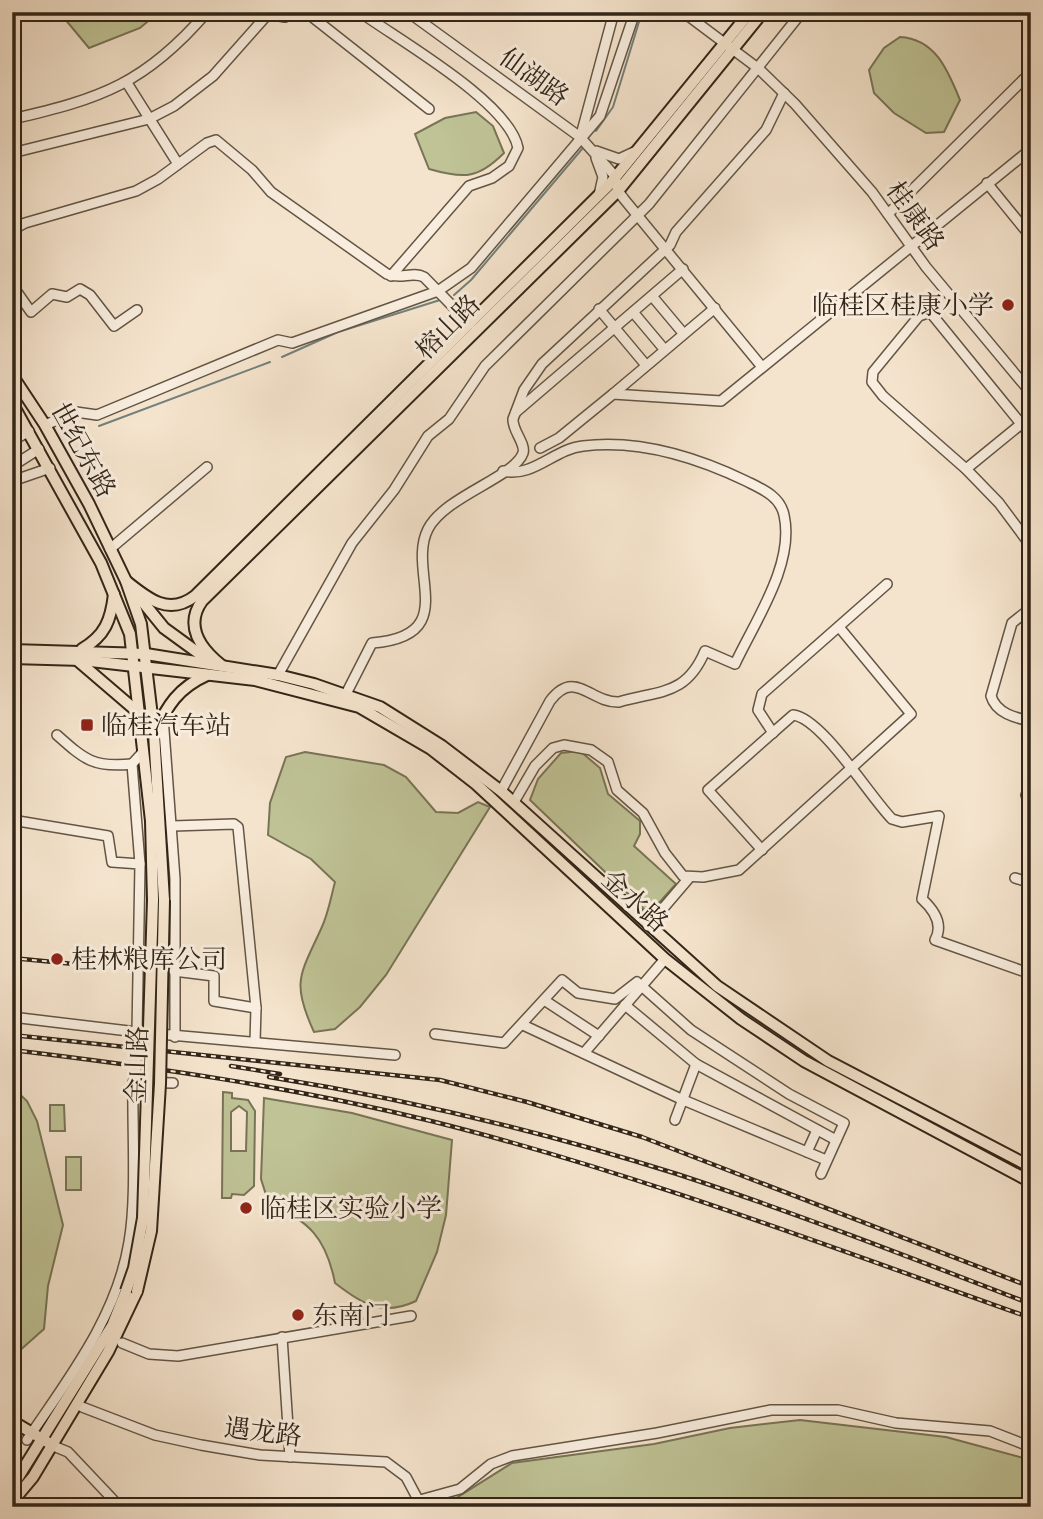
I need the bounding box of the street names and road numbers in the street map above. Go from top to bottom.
street label: 仙湖路 [492,40,576,114]
street label: 桂康路 [878,174,952,258]
street label: 榕山路 [408,287,488,367]
street label: 世纪东路 [42,396,124,504]
street label: 金水路 [594,862,676,940]
street label: 金山路 [118,1025,156,1105]
street label: 遇龙路 [222,1410,304,1454]

